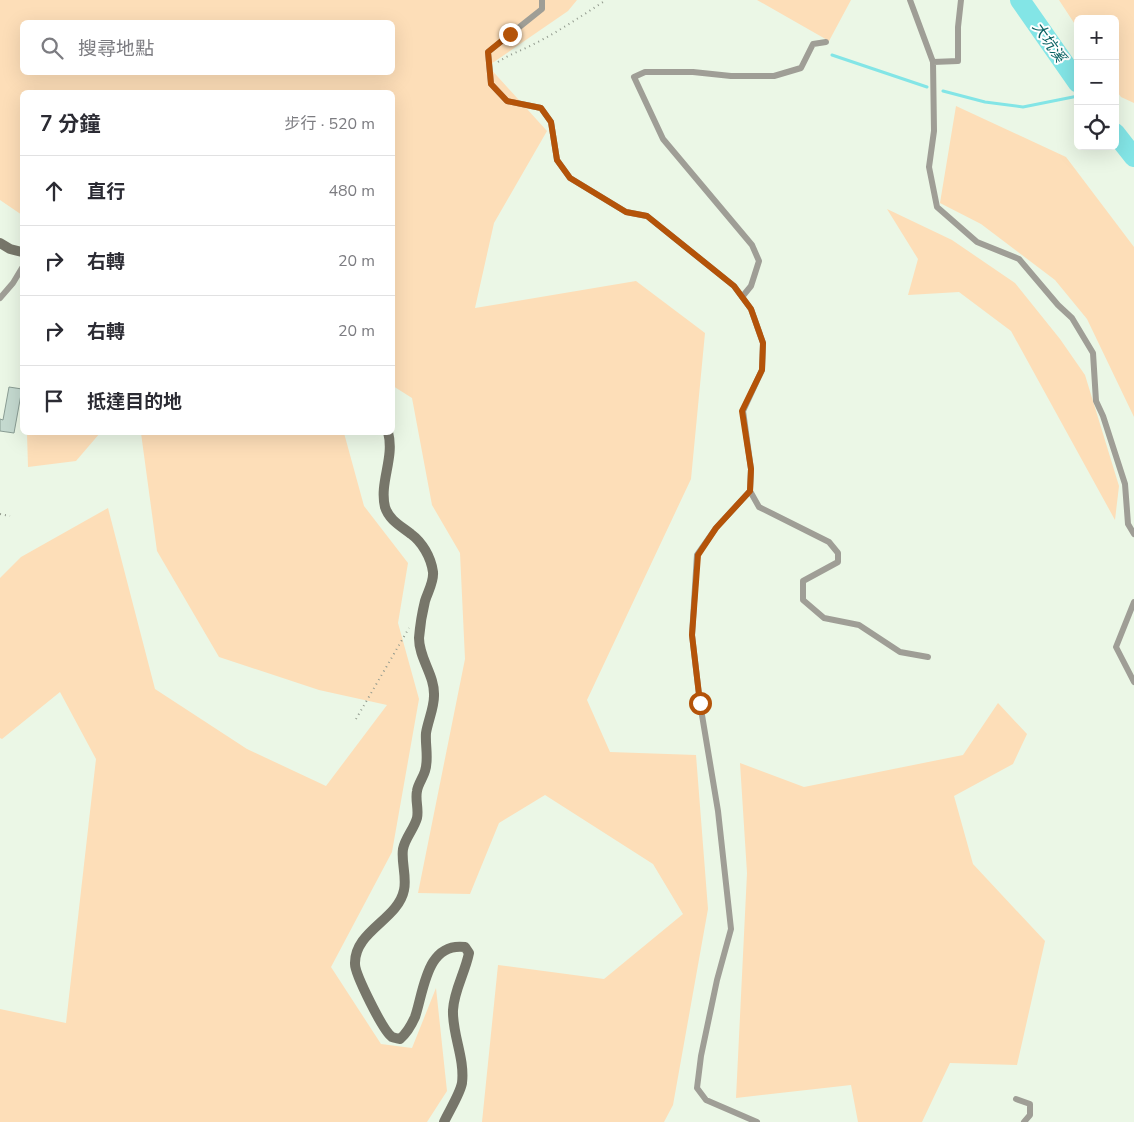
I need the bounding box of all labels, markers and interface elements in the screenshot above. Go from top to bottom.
map controls [1074,15,1119,150]
button: + [1074,15,1119,60]
water label: 大坑溪 [1028,18,1071,68]
search box [20,20,395,75]
route end [499,23,522,46]
icon: search [38,34,66,62]
text: 搜尋地點 [78,36,154,62]
button: − [1074,60,1119,105]
button: locate [1074,105,1119,150]
text: 7 分鐘 [40,110,100,138]
text: 步行 · 520 m [285,113,375,135]
icon: ahead [40,177,68,205]
text: 直行 [87,179,125,205]
text: 480 m [328,180,375,202]
icon: right [40,247,68,275]
text: 右轉 [87,249,125,275]
text: 20 m [338,250,375,272]
icon: right [40,317,68,345]
text: 右轉 [87,319,125,345]
text: 20 m [338,320,375,342]
icon: arrive [40,387,68,415]
text: 抵達目的地 [87,389,182,415]
route start [689,692,712,715]

